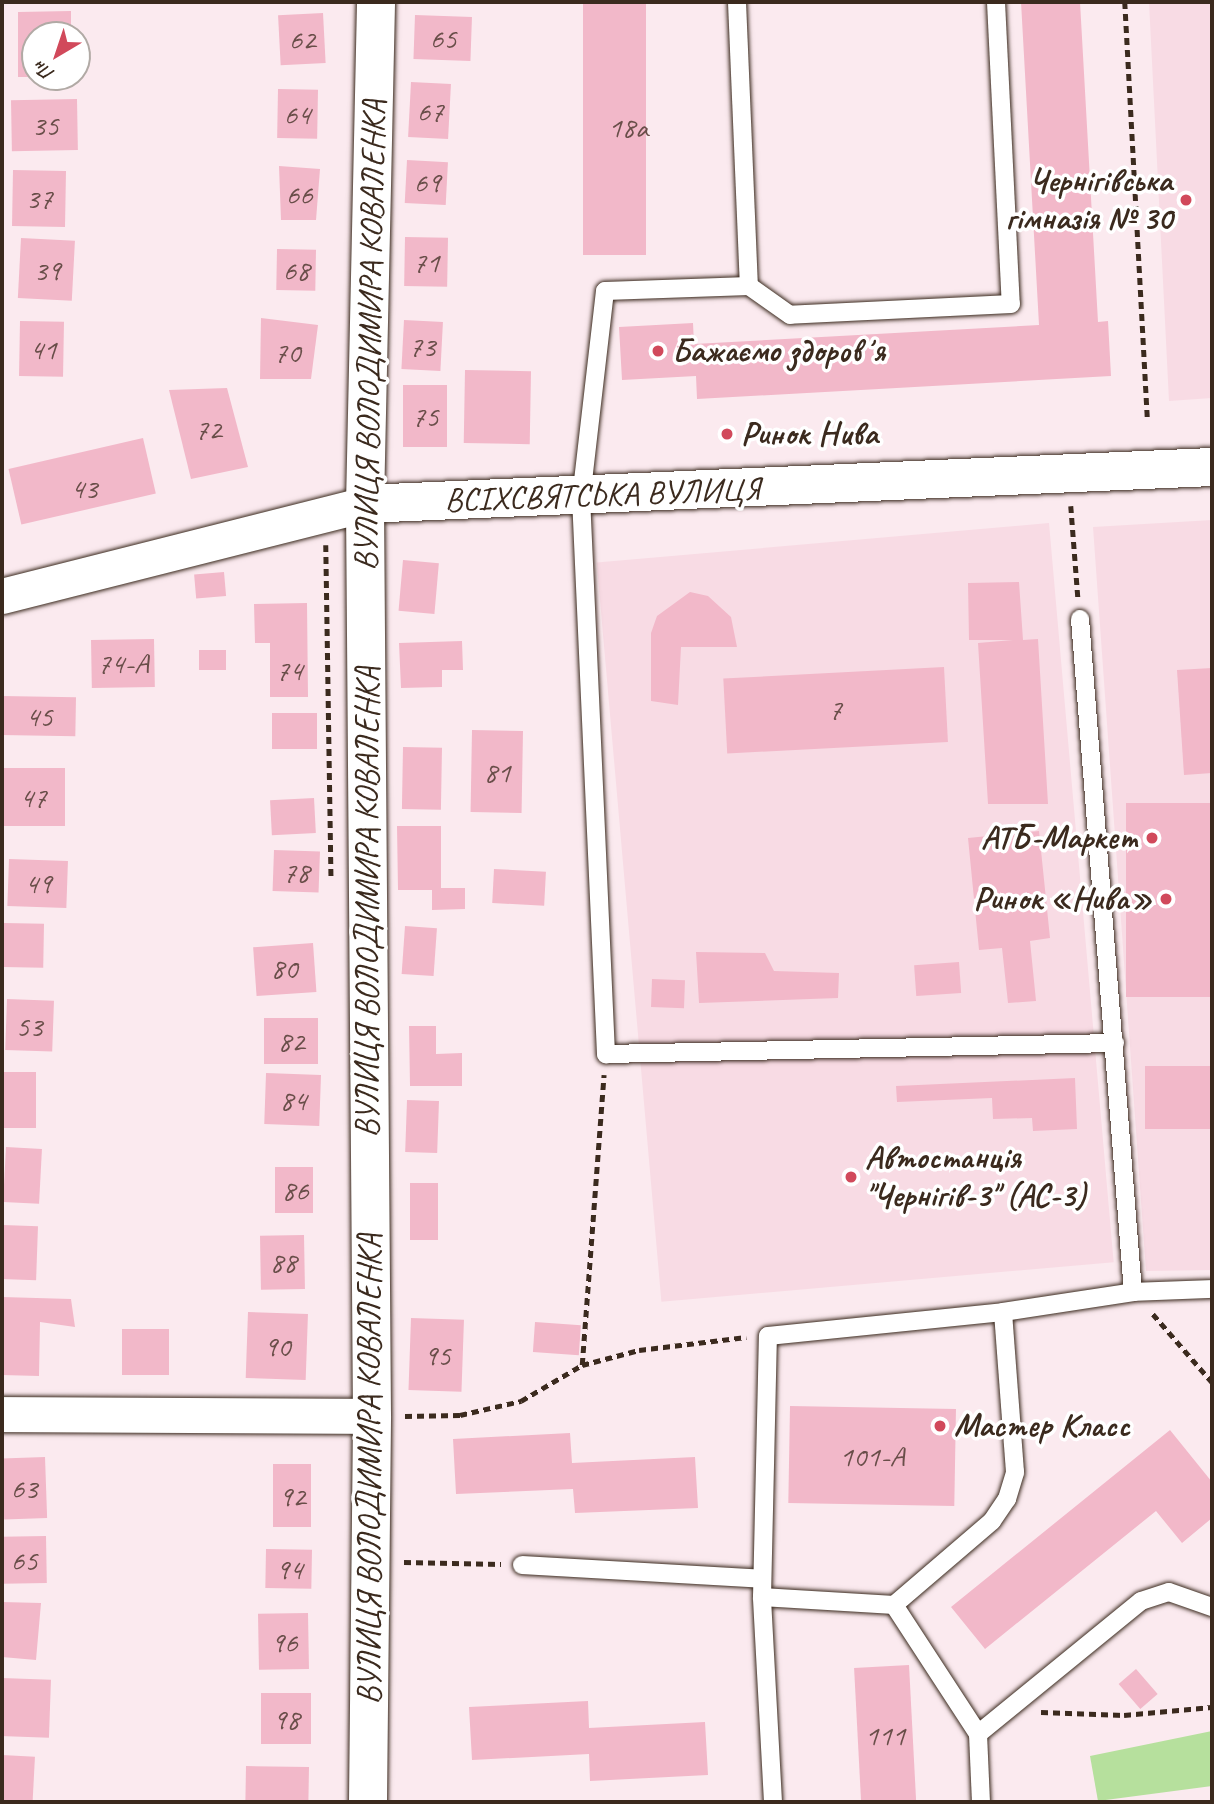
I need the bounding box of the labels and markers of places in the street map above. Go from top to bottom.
place label: Чернігівська гімназія № 30 [1005,161,1172,239]
marker: Чернігівська гімназія № 30 [1178,192,1194,208]
place label: Бажаємо здоровʼя [672,331,885,371]
marker: Бажаємо здоровʼя [650,343,666,359]
place label: Ринок Нива [741,414,875,454]
marker: Ринок Нива [719,426,735,442]
place label: АТБ-Маркет [981,818,1138,858]
marker: АТБ-Маркет [1144,830,1160,846]
place label: Ринок «Нива» [974,879,1152,919]
marker: Ринок «Нива» [1158,891,1174,907]
place label: Автостанція "Чернігів-3" (АС-3) [865,1138,1086,1216]
marker: Автостанція "Чернігів-3" (АС-3) [843,1169,859,1185]
place label: Мастер Класс [954,1406,1130,1446]
marker: Мастер Класс [932,1418,948,1434]

